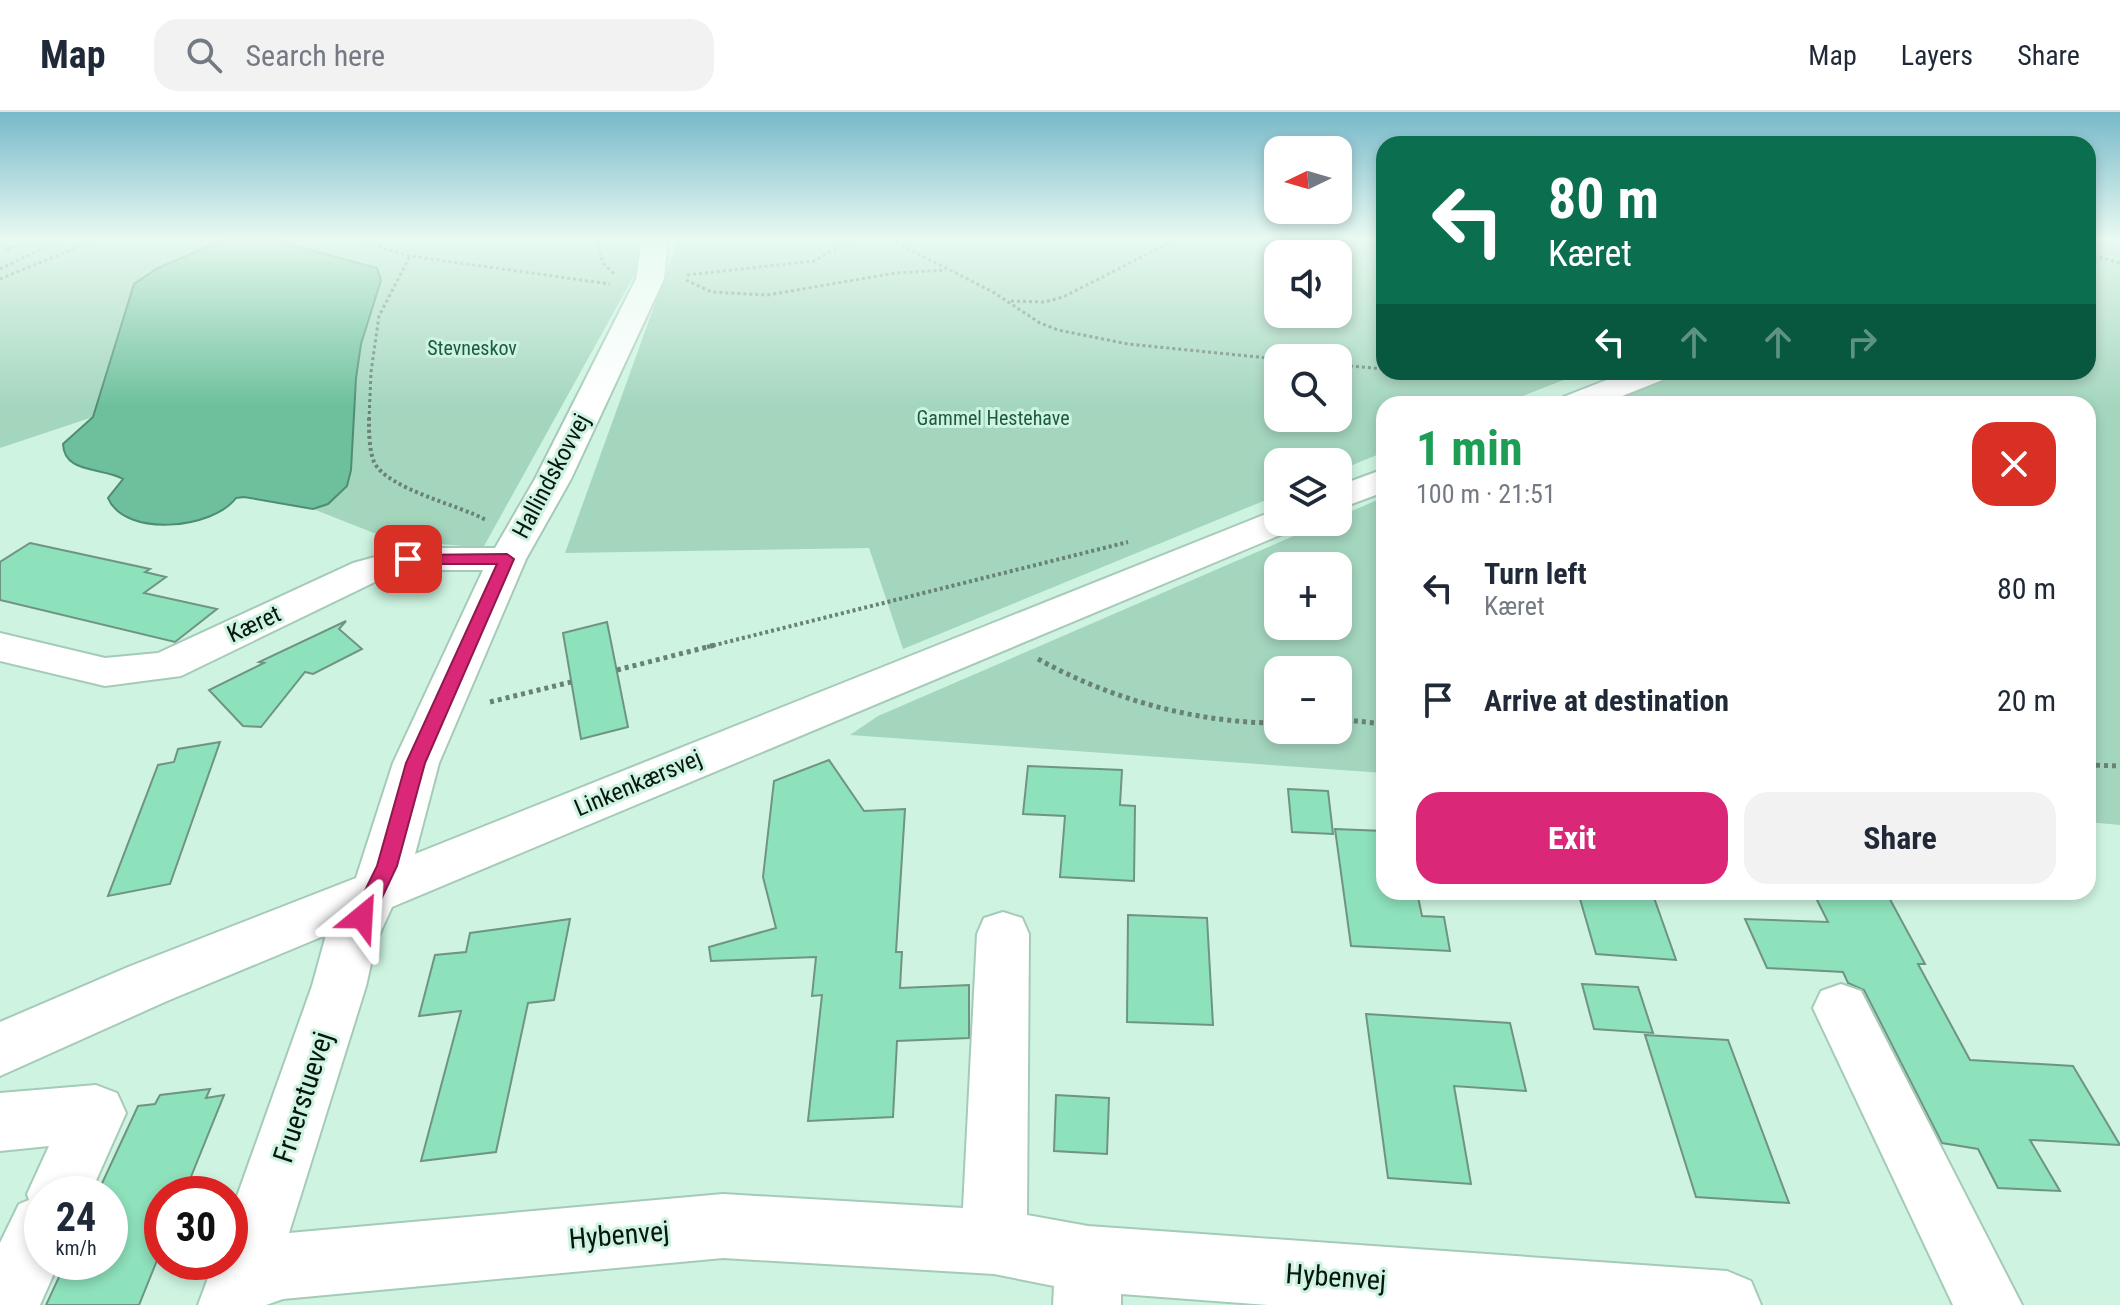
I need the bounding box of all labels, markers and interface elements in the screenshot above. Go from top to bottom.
search box [154,19,714,91]
text: Map [40,33,106,77]
icon: search [182,33,226,77]
text: Search here [246,38,385,73]
text: Map [1808,39,1857,72]
text: Layers [1901,39,1973,72]
text: Share [2017,39,2080,72]
north arrow [1264,136,1352,224]
map controls [1264,136,1352,744]
text: 80 m [1548,166,1659,232]
icon: left [1416,168,1520,272]
text: Kæret [1548,233,1632,275]
button: sound [1264,240,1352,328]
icon: left [1588,320,1632,364]
icon: ahead [1672,320,1716,364]
icon: ahead [1756,320,1800,364]
icon: right [1840,320,1884,364]
park label: Stevneskov [427,336,517,360]
button: search [1264,344,1352,432]
park label: Gammel Hestehave [916,406,1070,430]
street label: Hallindskovvej [506,409,596,543]
text: 1 min [1416,420,1523,477]
button: close [1972,422,2056,506]
button: layers [1264,448,1352,536]
text: 100 m · 21:51 [1416,479,1556,509]
pin [374,525,442,593]
icon: arrive [386,537,430,581]
button: + [1264,552,1352,640]
text: Turn left [1484,556,1587,591]
icon: left [1416,566,1460,610]
text: 80 m [1997,571,2056,606]
text: Kæret [1484,591,1545,621]
street label: Kæret [223,599,285,649]
button: − [1264,656,1352,744]
icon: arrive [1416,678,1460,722]
text: Arrive at destination [1484,683,1729,718]
text: 20 m [1997,683,2056,718]
street label: Linkenkærsvej [570,744,706,822]
button: Exit [1416,792,1728,884]
button: Share [1744,792,2056,884]
position arrow [320,875,404,959]
street label: Fruerstuevej [266,1027,340,1167]
speed limit sign: 30 [144,1176,248,1280]
text: 24 [56,1194,96,1241]
street label: Hybenvej [567,1214,671,1256]
text: km/h [55,1236,97,1260]
street label: Hybenvej [1285,1257,1387,1297]

